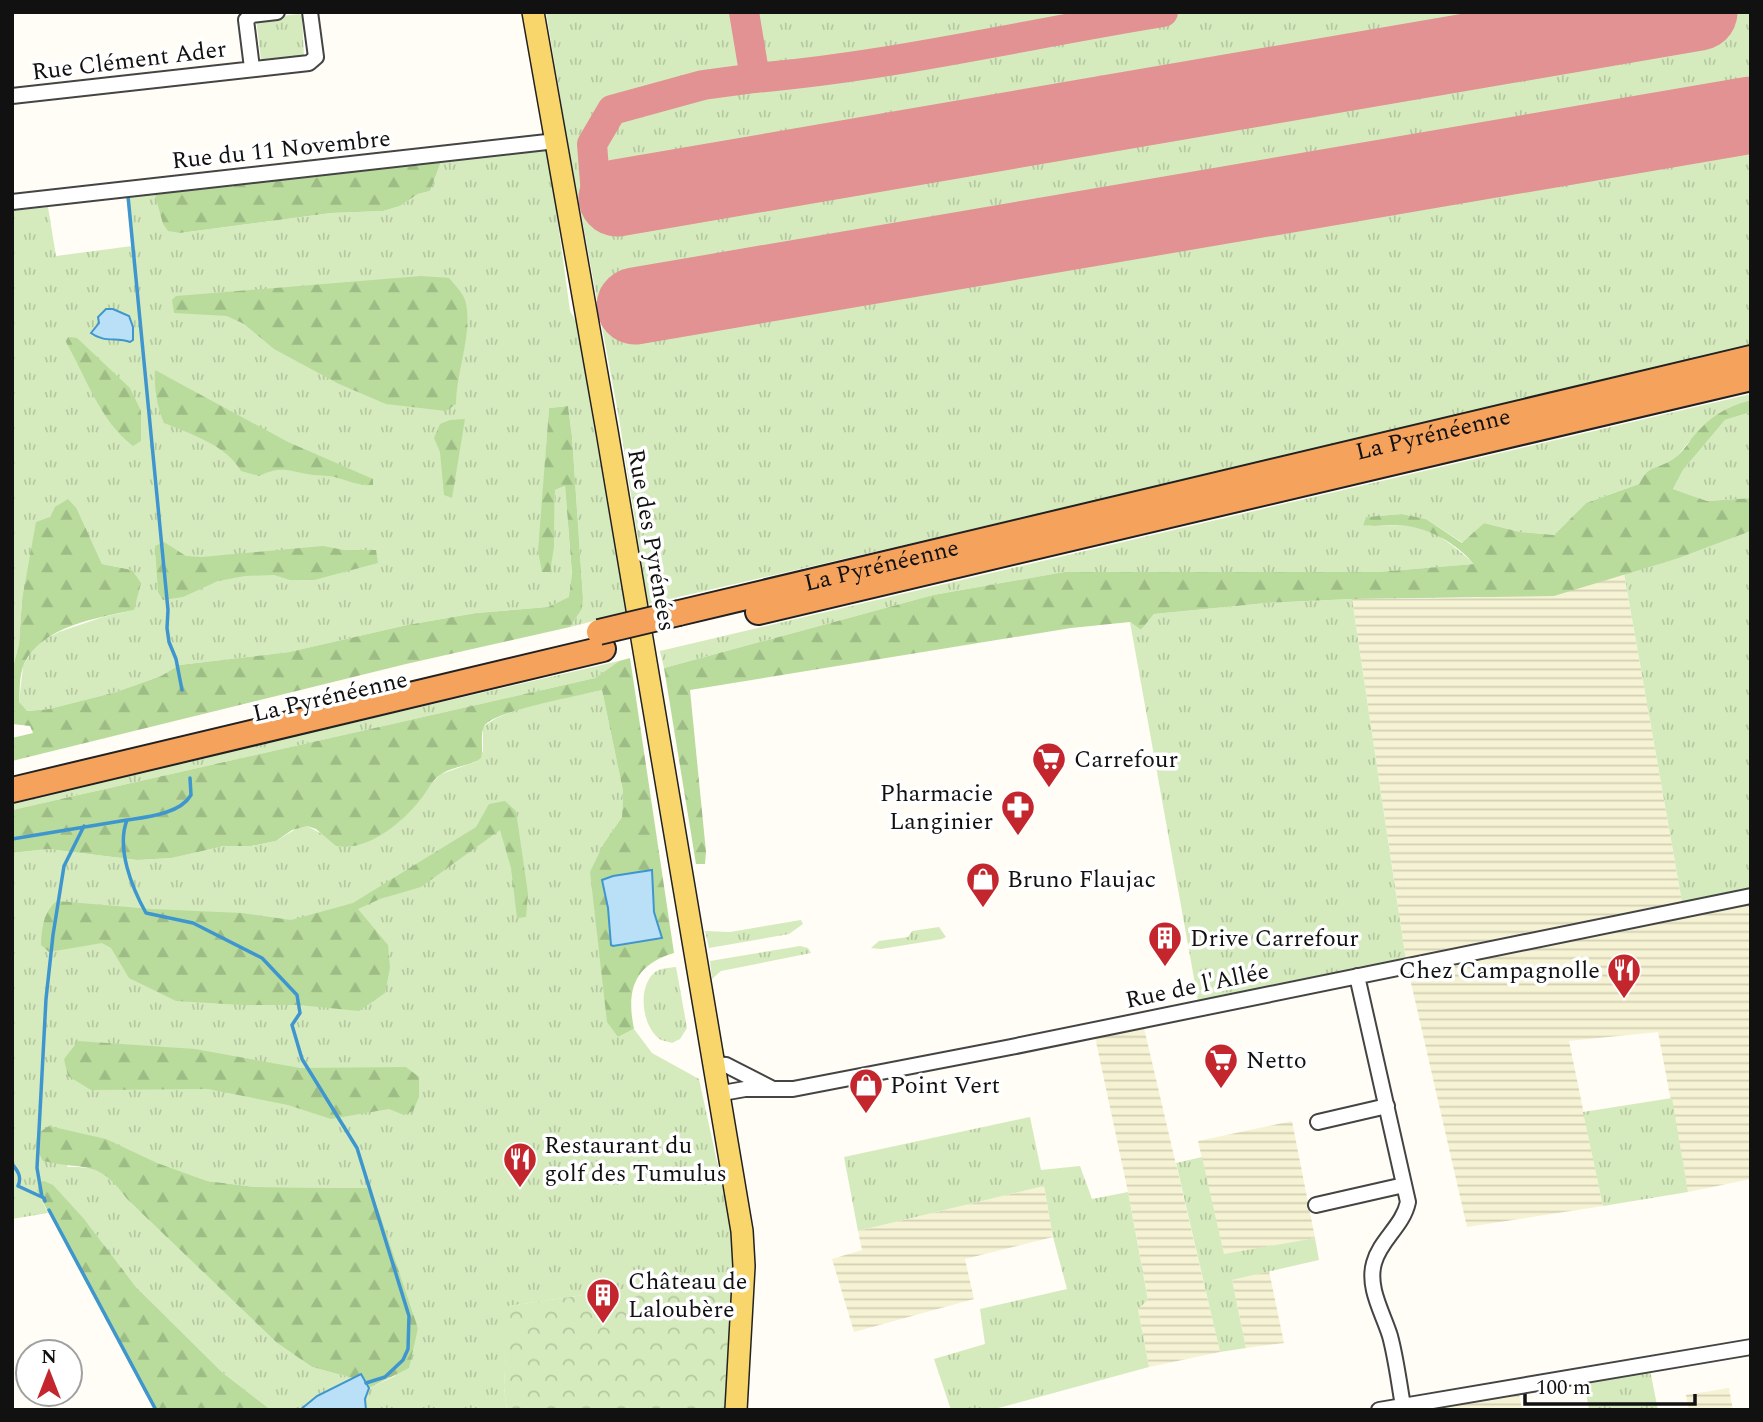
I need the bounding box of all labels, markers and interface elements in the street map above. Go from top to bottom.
street label: Rue Clément Ader [30,31,229,91]
street label: Rue du 11 Novembre [170,121,392,179]
street label: La Pyrénéenne [1352,399,1514,470]
street label: Rue des Pyrénées [617,446,685,634]
street label: La Pyrénéenne [800,530,963,602]
street label: La Pyrénéenne [249,662,411,732]
supermarket icon: Carrefour [1030,740,1068,789]
place label: Carrefour [1074,742,1178,778]
place label: Pharmacie Langinier [880,776,993,840]
pharmacy icon: Pharmacie Langinier [999,788,1037,837]
shop icon: Bruno Flaujac [964,860,1002,909]
place label: Bruno Flaujac [1007,862,1156,898]
building icon: Drive Carrefour [1146,919,1184,968]
place label: Drive Carrefour [1190,921,1359,957]
restaurant icon: Chez Campagnolle [1605,951,1643,1000]
street label: Rue de l'Allée [1122,953,1272,1019]
place label: Chez Campagnolle [1399,953,1600,989]
supermarket icon: Netto [1202,1041,1240,1090]
place label: Netto [1246,1043,1307,1079]
shop icon: Point Vert [847,1066,885,1115]
place label: Point Vert [890,1068,1000,1104]
place label: Restaurant du golf des Tumulus [544,1128,727,1192]
restaurant icon: Restaurant du golf des Tumulus [501,1140,539,1189]
place label: Château de Laloubère [628,1264,747,1328]
building icon: Château de Laloubère [584,1276,622,1325]
north arrow [14,1338,84,1408]
text: N [41,1343,57,1372]
scale bar [1525,1362,1695,1406]
text: 100 m [1536,1372,1591,1404]

